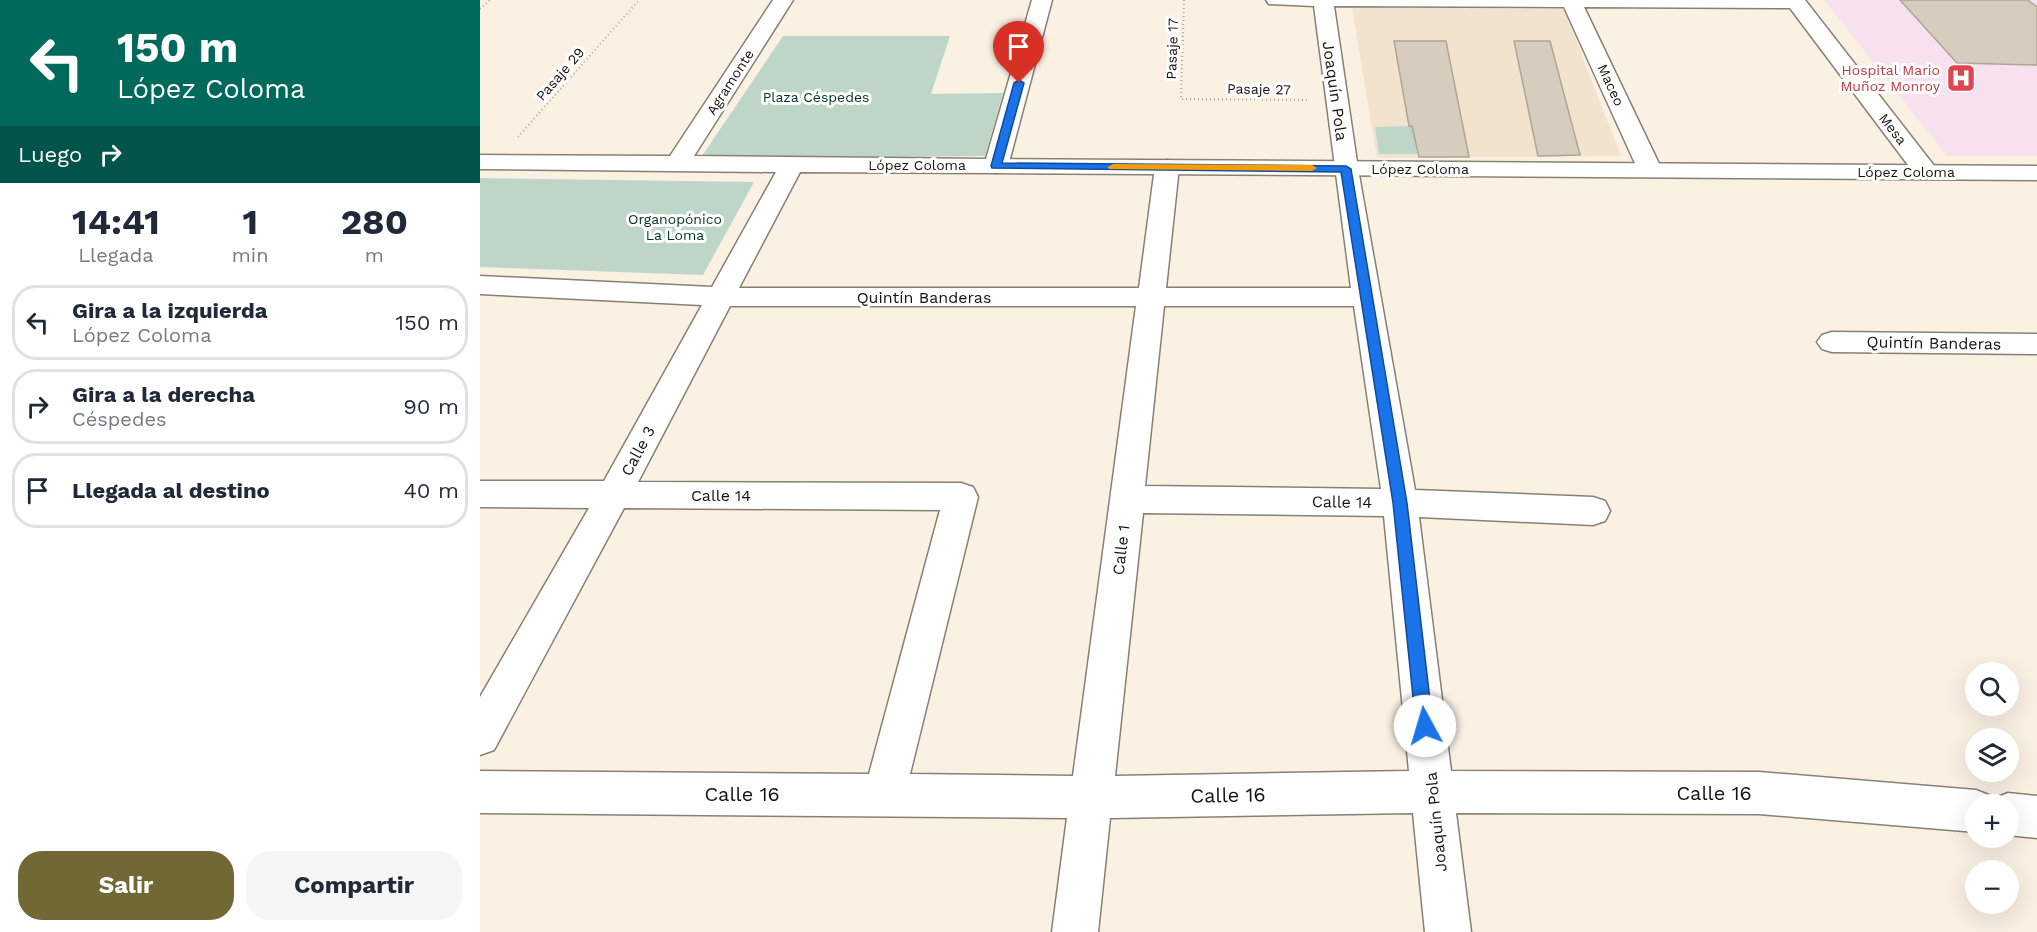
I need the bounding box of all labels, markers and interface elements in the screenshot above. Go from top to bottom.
street label: Pasaje 17 [1163,18,1181,80]
pin [993,21,1044,83]
text: 150 m [117,23,238,72]
icon: left [18,24,96,102]
icon: arrive [1002,30,1035,63]
street label: Joaquín Pola [1319,40,1351,142]
street label: Pasaje 29 [533,44,587,104]
street label: Agramonte [703,46,757,118]
street label: Maceo [1594,62,1628,108]
place label: Hospital Mario Muñoz Monroy [1841,62,1941,94]
hospital icon: Hospital Mario Muñoz Monroy [1945,62,1977,94]
text: López Coloma [117,73,305,105]
street label: Pasaje 27 [1227,80,1291,98]
park label: Plaza Céspedes [763,89,869,105]
street label: Mesa [1876,110,1910,148]
icon: right [94,138,127,171]
text: Luego [18,142,82,167]
street label: López Coloma [868,157,966,173]
street label: López Coloma [1371,161,1469,177]
street label: López Coloma [1857,164,1955,180]
text: 14:41 [72,201,160,243]
text: 1 [242,201,258,243]
text: 280 [341,201,408,243]
park label: Organopónico La Loma [628,211,722,243]
text: Llegada [78,243,154,267]
text: min [232,243,269,267]
text: m [365,243,384,267]
street label: Quintín Banderas [857,288,991,307]
text: Gira a la izquierda [72,298,268,323]
icon: left [21,306,54,339]
text: 150 m [395,310,459,335]
text: López Coloma [72,323,211,347]
street label: Quintín Banderas [1867,332,2001,354]
text: Gira a la derecha [72,382,255,407]
icon: right [21,390,54,423]
text: 90 m [403,394,459,419]
text: Céspedes [72,407,167,431]
street label: Calle 3 [617,423,659,479]
icon: arrive [21,474,54,507]
text: Llegada al destino [72,478,270,503]
text: 40 m [403,478,459,503]
street label: Calle 14 [691,486,751,505]
street label: Calle 14 [1312,492,1372,512]
street label: Calle 1 [1108,524,1134,576]
map controls [1965,662,2019,914]
button: search [1965,662,2019,716]
position arrow [1393,694,1457,758]
button: layers [1965,728,2019,782]
street label: Joaquín Pola [1421,771,1451,873]
street label: Calle 16 [1676,781,1752,805]
street label: Calle 16 [704,782,780,806]
street label: Calle 16 [1190,782,1266,808]
button: + [1965,794,2019,848]
button: Salir [18,851,234,920]
button: Compartir [246,851,462,920]
button: − [1965,860,2019,914]

